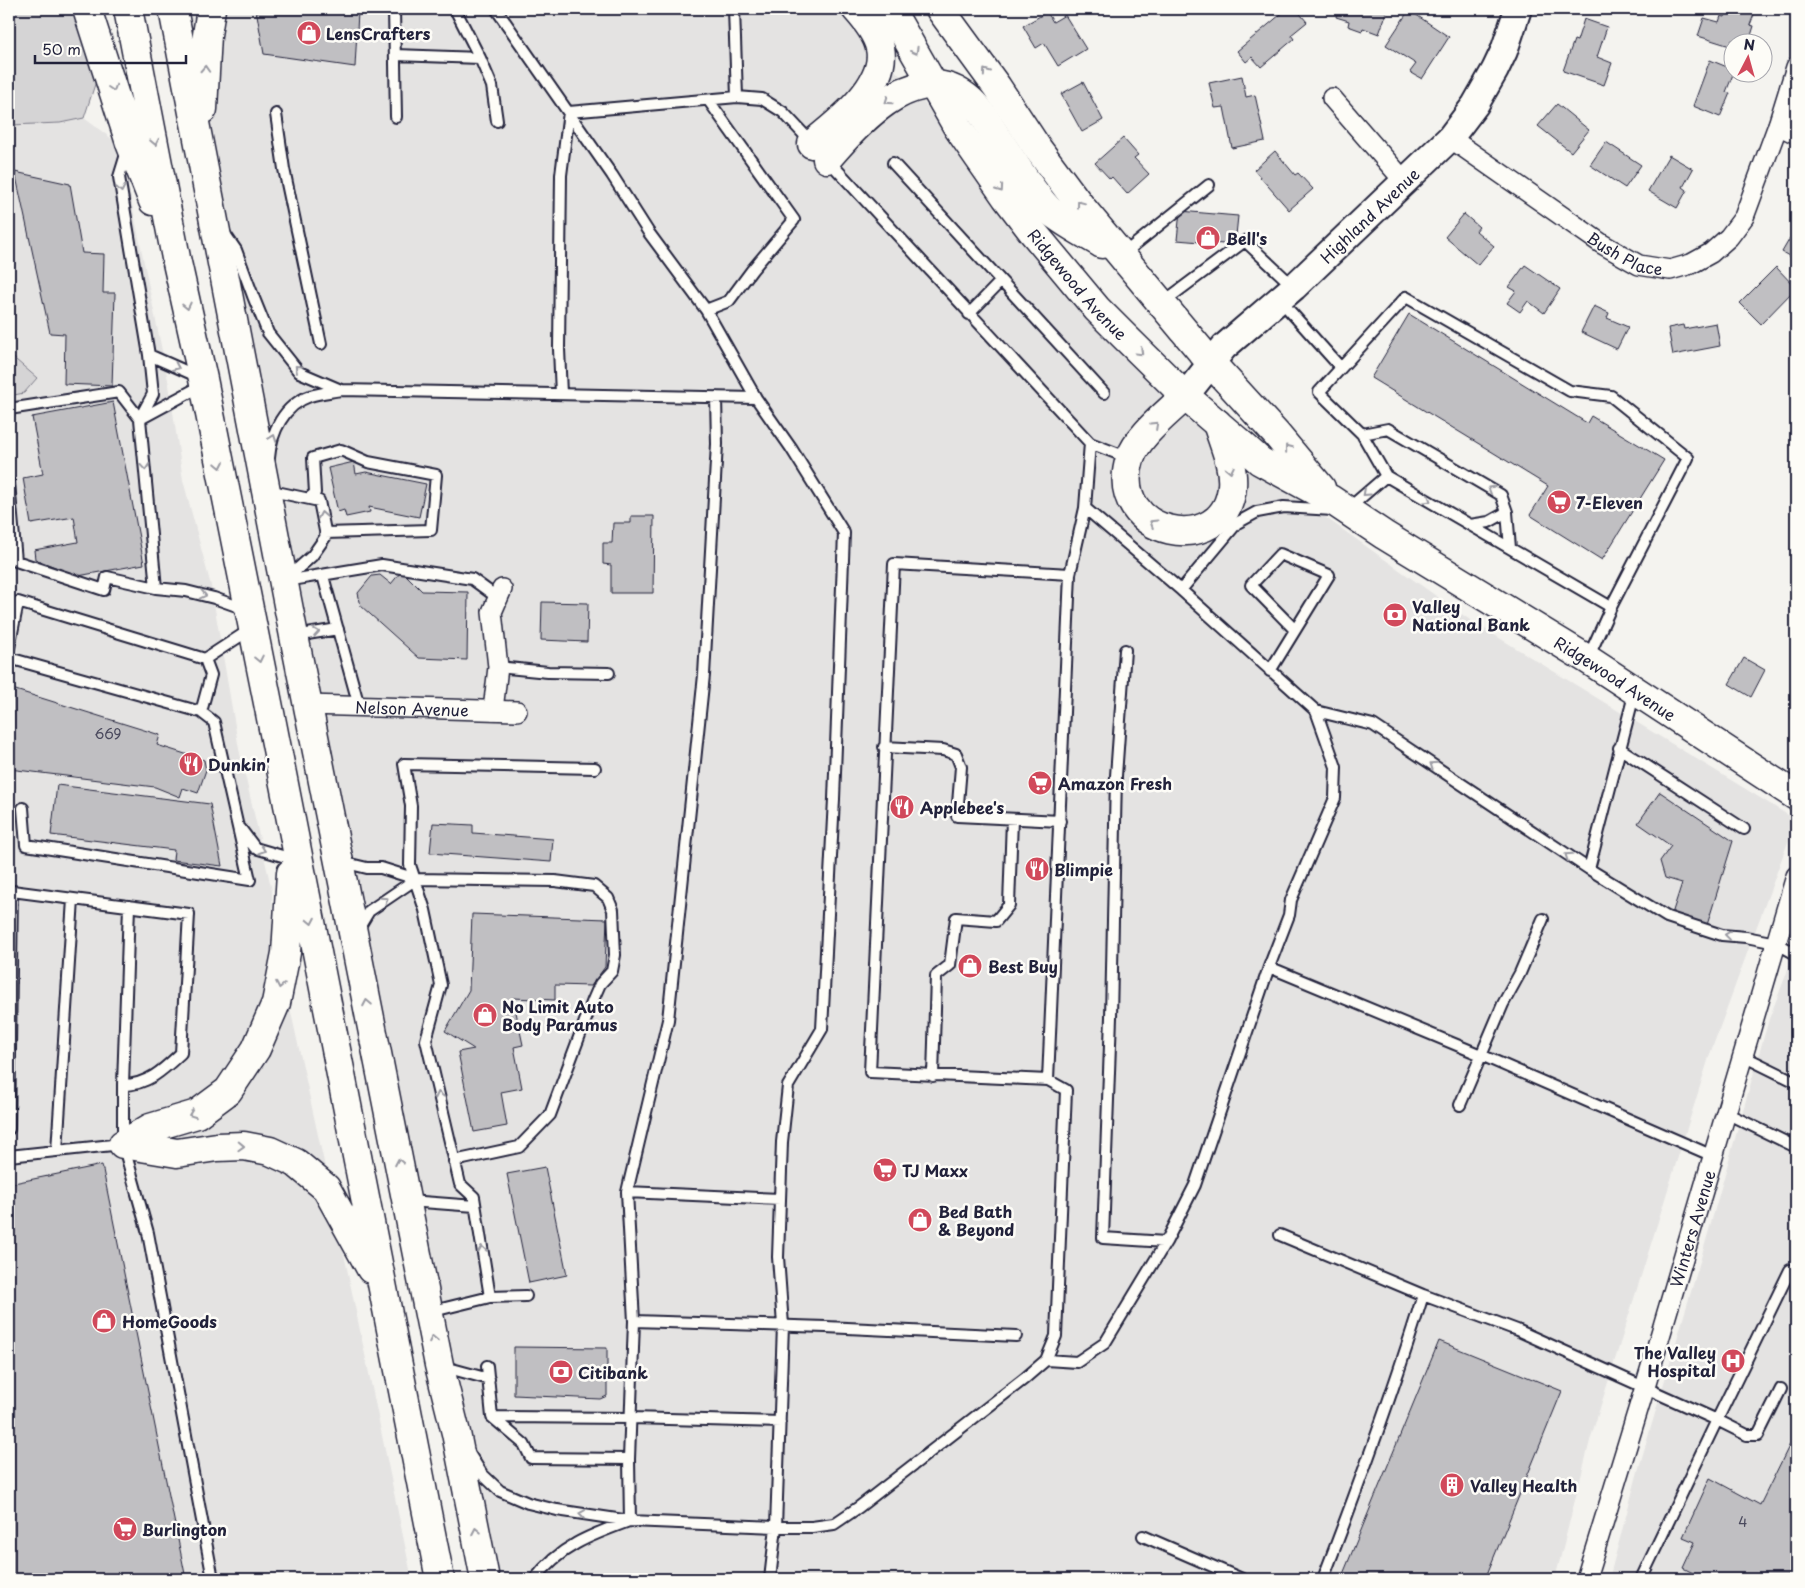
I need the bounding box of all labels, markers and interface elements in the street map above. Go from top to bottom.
shop icon: LensCrafters [296,20,322,46]
place label: LensCrafters [326,21,431,45]
scale bar [35,32,186,64]
north arrow [1722,32,1772,82]
text: N [1743,34,1756,56]
text: 50 m [42,37,81,60]
one-way arrow [909,45,919,54]
one-way arrow [199,65,210,73]
one-way arrow [983,68,992,78]
one-way arrow [107,84,117,92]
one-way arrow [885,95,894,104]
one-way arrow [149,138,159,147]
street label: Highland Avenue [1314,162,1424,268]
one-way arrow [994,183,1003,193]
one-way arrow [116,185,126,194]
one-way arrow [1077,201,1085,210]
street label: Ridgewood Avenue [1023,223,1133,345]
shop icon: Bell's [1195,225,1221,251]
place label: Bell's [1226,226,1267,250]
street label: Bush Place [1583,226,1665,281]
one-way arrow [181,302,192,310]
one-way arrow [1134,346,1143,355]
one-way arrow [171,361,180,371]
one-way arrow [295,365,304,374]
one-way arrow [1150,422,1159,431]
one-way arrow [267,435,277,443]
one-way arrow [1286,445,1294,454]
one-way arrow [214,461,225,469]
one-way arrow [139,463,150,471]
one-way arrow [1224,466,1235,475]
one-way arrow [1488,486,1497,496]
one-way arrow [1362,487,1371,496]
supermarket icon: 7-Eleven [1546,489,1572,515]
place label: 7-Eleven [1576,490,1643,514]
one-way arrow [1422,494,1431,504]
one-way arrow [317,510,328,519]
one-way arrow [1149,519,1158,529]
one-way arrow [199,589,208,600]
place label: Valley National Bank [1412,594,1530,636]
bank icon: Valley National Bank [1382,602,1408,628]
one-way arrow [312,628,320,638]
street label: Ridgewood Avenue [1550,630,1681,726]
one-way arrow [253,654,263,663]
street label: Nelson Avenue [355,694,469,722]
house number: 669 [94,723,122,744]
restaurant icon: Dunkin' [178,751,204,777]
place label: Dunkin' [208,752,270,776]
one-way arrow [1429,762,1439,771]
supermarket icon: Amazon Fresh [1027,770,1053,796]
place label: Amazon Fresh [1058,771,1172,795]
restaurant icon: Applebee's [889,794,915,820]
place label: Applebee's [920,795,1005,819]
one-way arrow [257,844,266,854]
one-way arrow [1564,852,1573,862]
restaurant icon: Blimpie [1024,856,1050,882]
place label: Blimpie [1054,857,1113,881]
one-way arrow [379,897,389,906]
one-way arrow [305,917,315,926]
one-way arrow [1724,930,1732,941]
shop icon: Best Buy [957,953,983,979]
place label: Best Buy [988,954,1058,978]
one-way arrow [275,980,286,989]
place label: No Limit Auto Body Paramus [502,994,618,1036]
one-way arrow [363,998,373,1007]
shop icon: No Limit Auto Body Paramus [472,1002,498,1028]
one-way arrow [434,1091,445,1100]
one-way arrow [188,1108,197,1118]
one-way arrow [237,1141,245,1152]
one-way arrow [394,1157,405,1166]
supermarket icon: TJ Maxx [872,1157,898,1183]
place label: TJ Maxx [902,1158,968,1182]
street label: Winters Avenue [1663,1167,1721,1290]
place label: Bed Bath & Beyond [938,1199,1014,1241]
shop icon: Bed Bath & Beyond [907,1207,933,1233]
one-way arrow [478,1245,488,1253]
shop icon: HomeGoods [91,1308,117,1334]
place label: HomeGoods [122,1309,217,1333]
one-way arrow [429,1334,439,1343]
place label: The Valley Hospital [1634,1340,1716,1382]
hospital icon: The Valley Hospital [1720,1348,1746,1374]
bank icon: Citibank [548,1359,574,1385]
place label: Citibank [578,1360,648,1384]
building icon: Valley Health [1439,1472,1465,1498]
place label: Valley Health [1470,1473,1577,1497]
one-way arrow [577,1509,586,1519]
house number: 4 [1738,1511,1748,1532]
supermarket icon: Burlington [112,1516,138,1542]
place label: Burlington [142,1517,227,1541]
one-way arrow [471,1527,481,1536]

